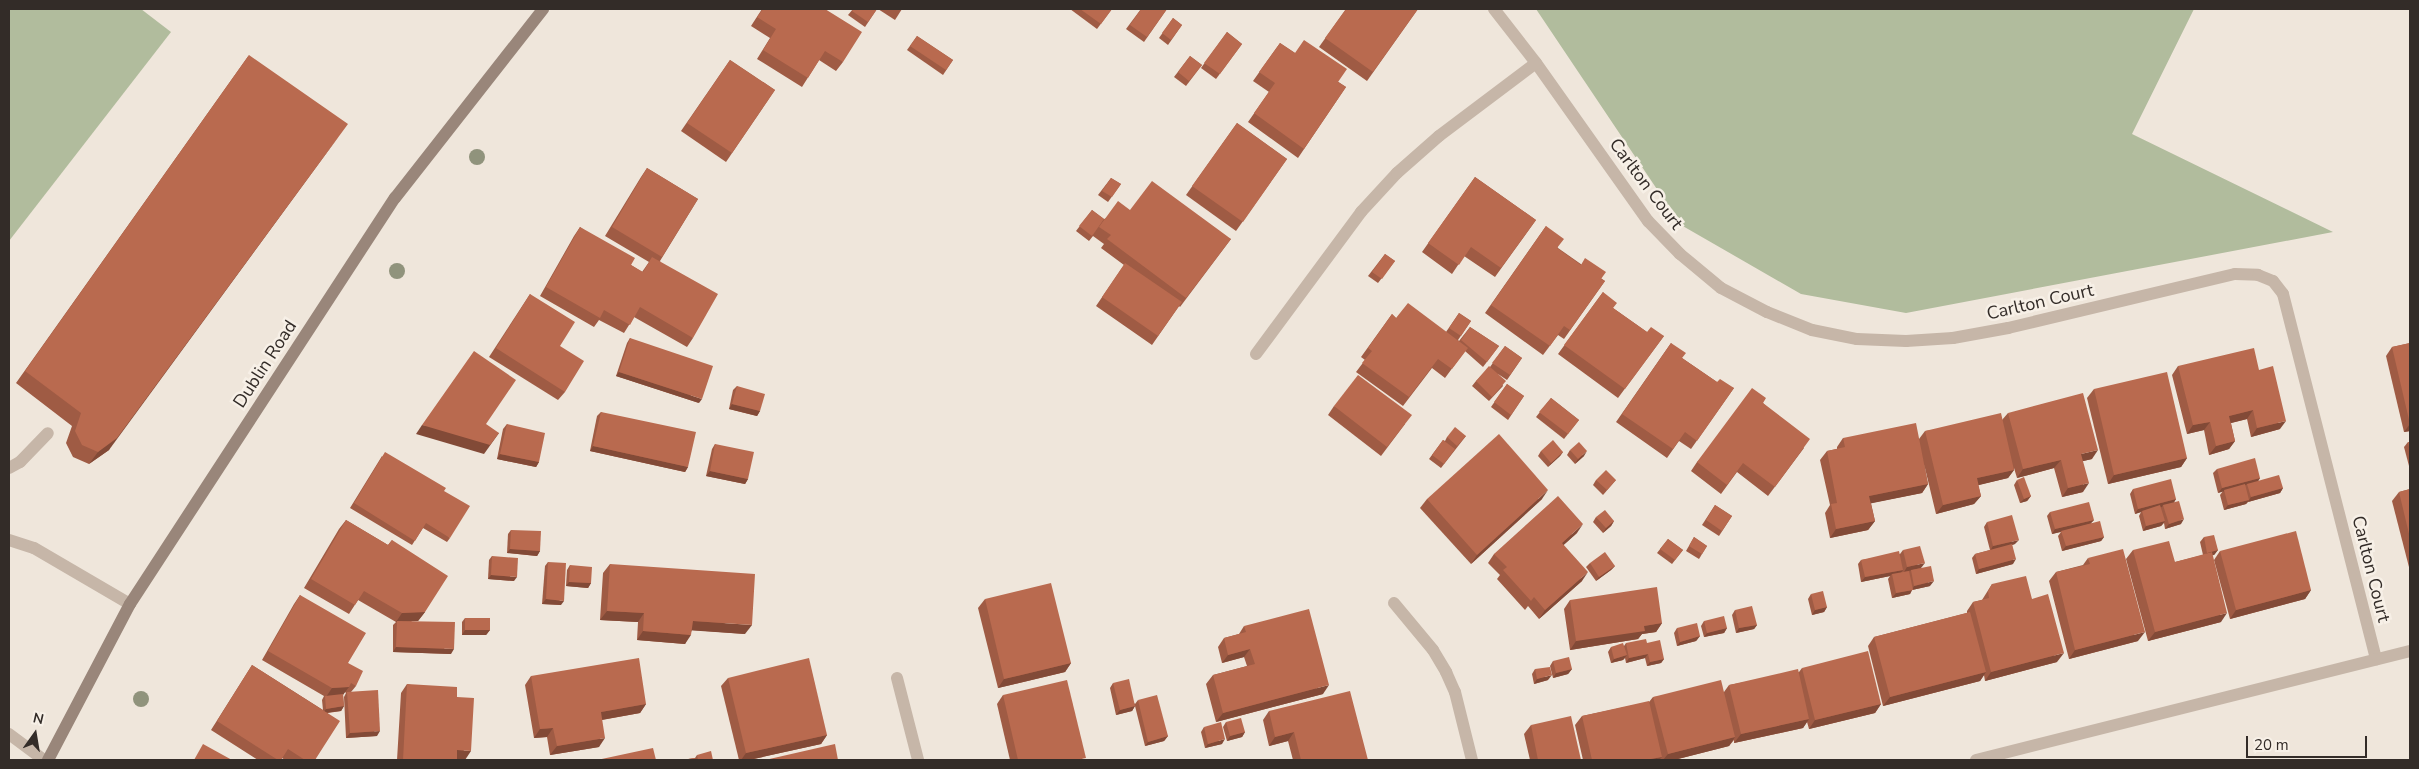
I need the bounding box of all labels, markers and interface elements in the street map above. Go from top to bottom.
street label: Carlton Court [1605,134,1687,234]
street label: Carlton Court [1985,279,2095,325]
street label: Dublin Road [229,316,301,412]
street label: Carlton Court [2347,514,2395,624]
text: N [31,708,46,729]
north arrow [10,709,60,759]
scale bar [2249,726,2370,758]
text: 20 m [2254,735,2289,755]

